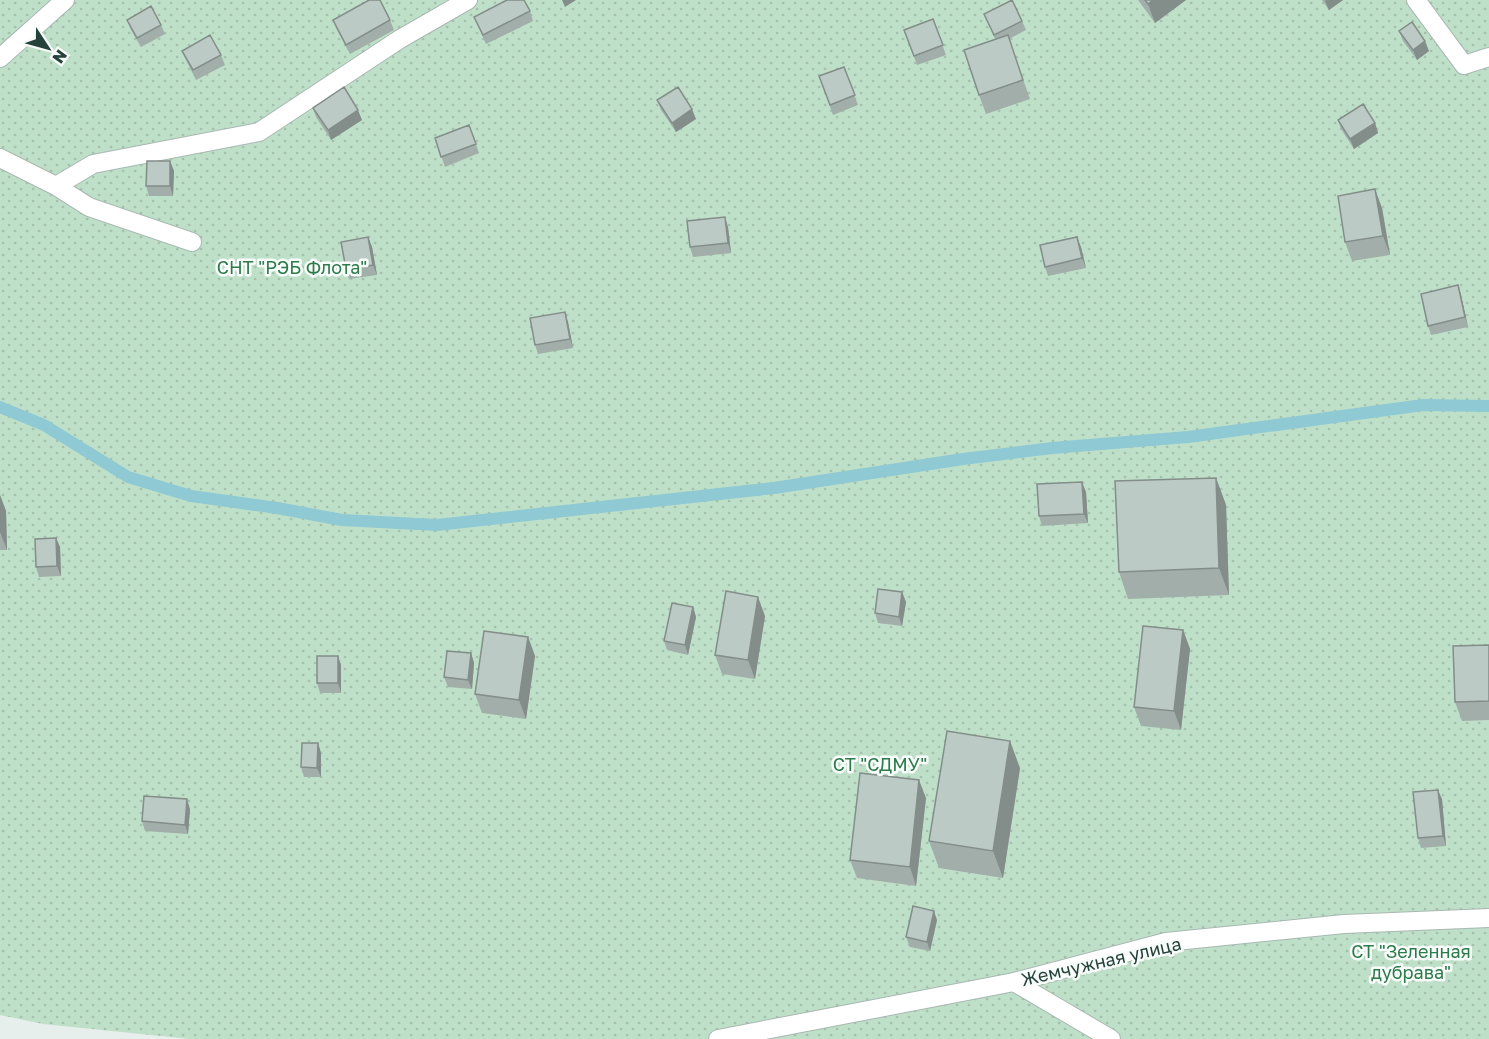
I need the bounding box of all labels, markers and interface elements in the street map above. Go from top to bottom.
north arrow [18,18,78,78]
text: N [48,46,72,68]
park label: СНТ "РЭБ Флота" [217,256,367,278]
park label: СТ "СДМУ" [833,753,927,775]
street label: Жемчужная улица [1019,932,1183,990]
park label: СТ "Зеленная дубрава" [1351,940,1471,983]

